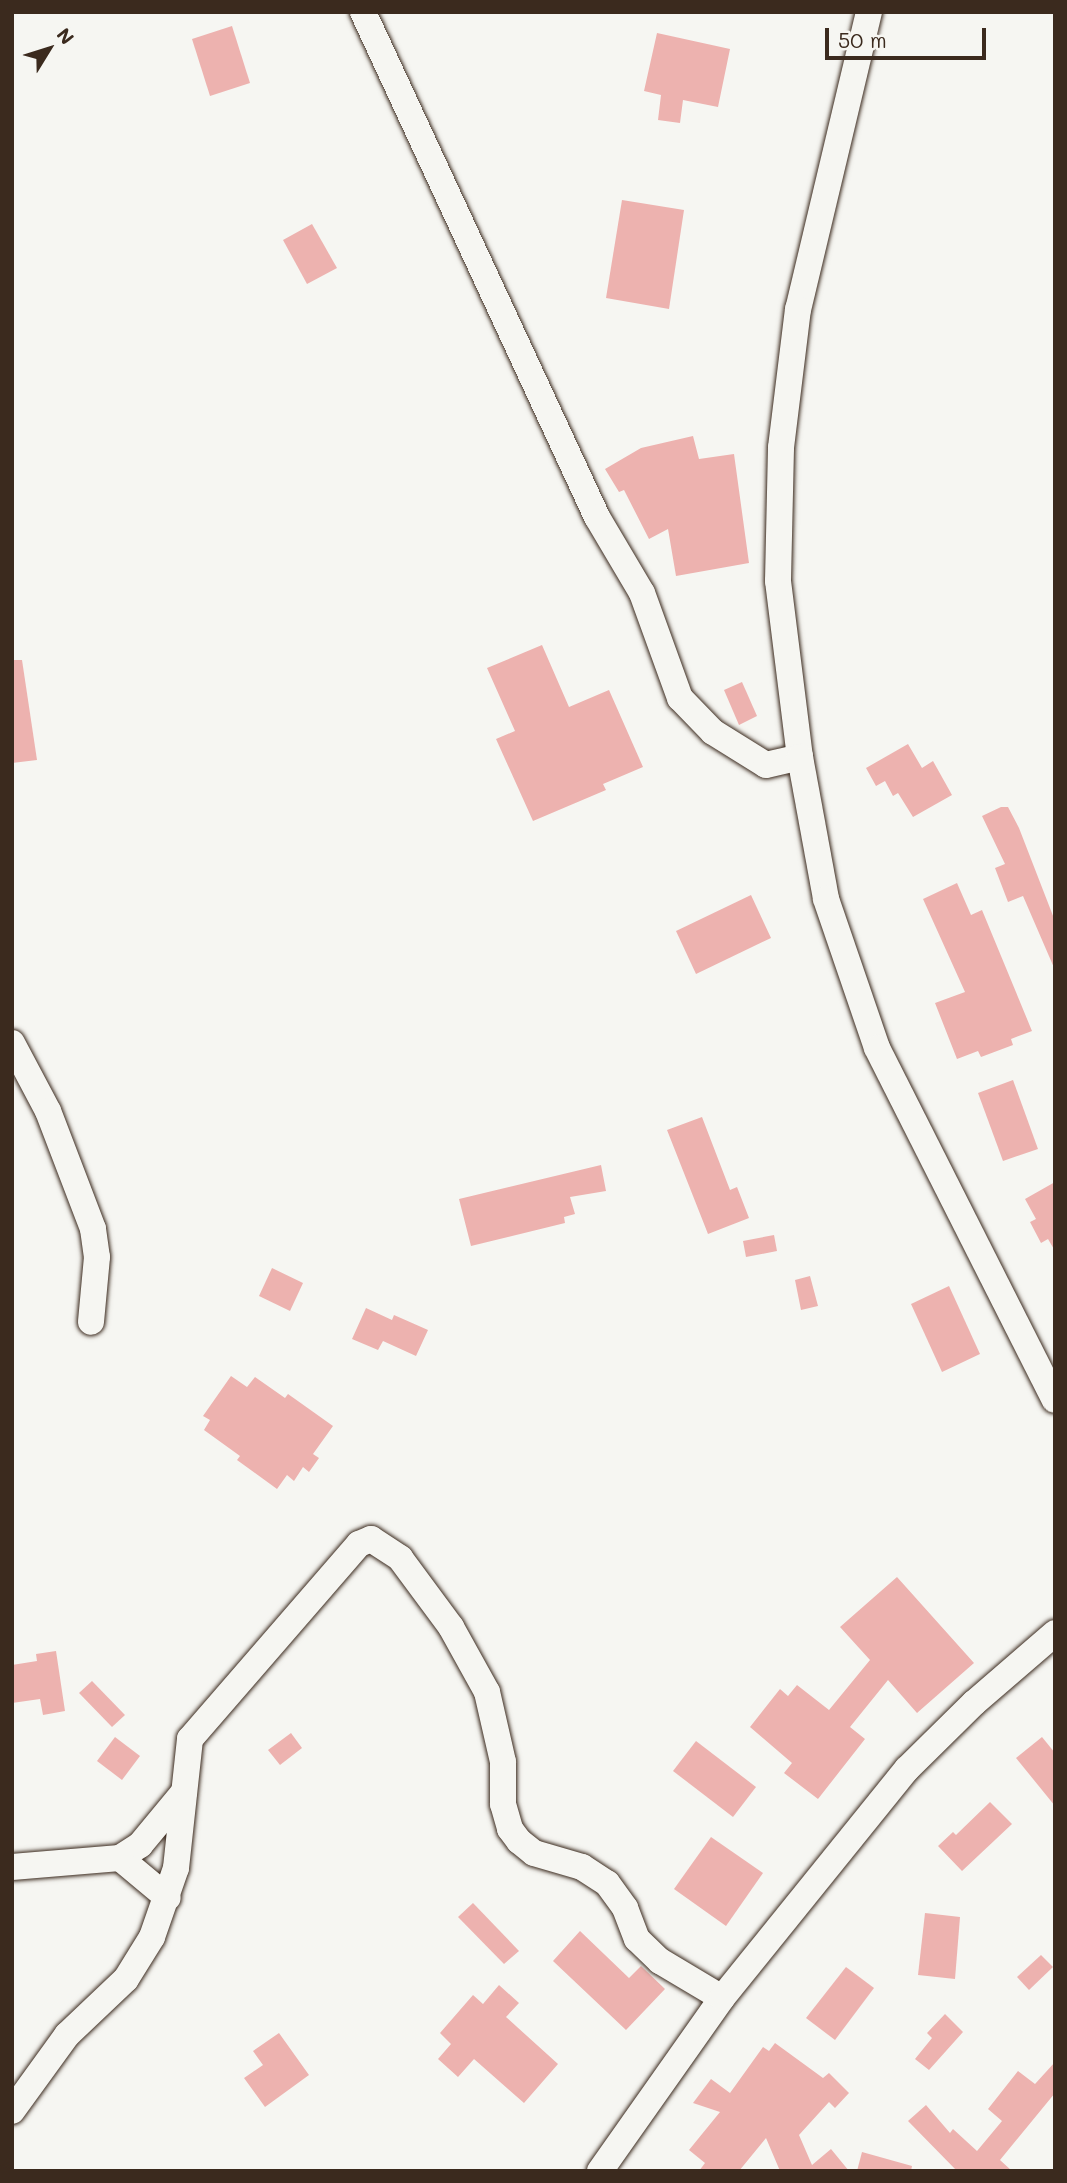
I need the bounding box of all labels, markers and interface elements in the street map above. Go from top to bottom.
north arrow [14,14,84,84]
scale bar [829,14,990,58]
text: N [52,22,80,49]
text: 50 m [838,26,887,53]

